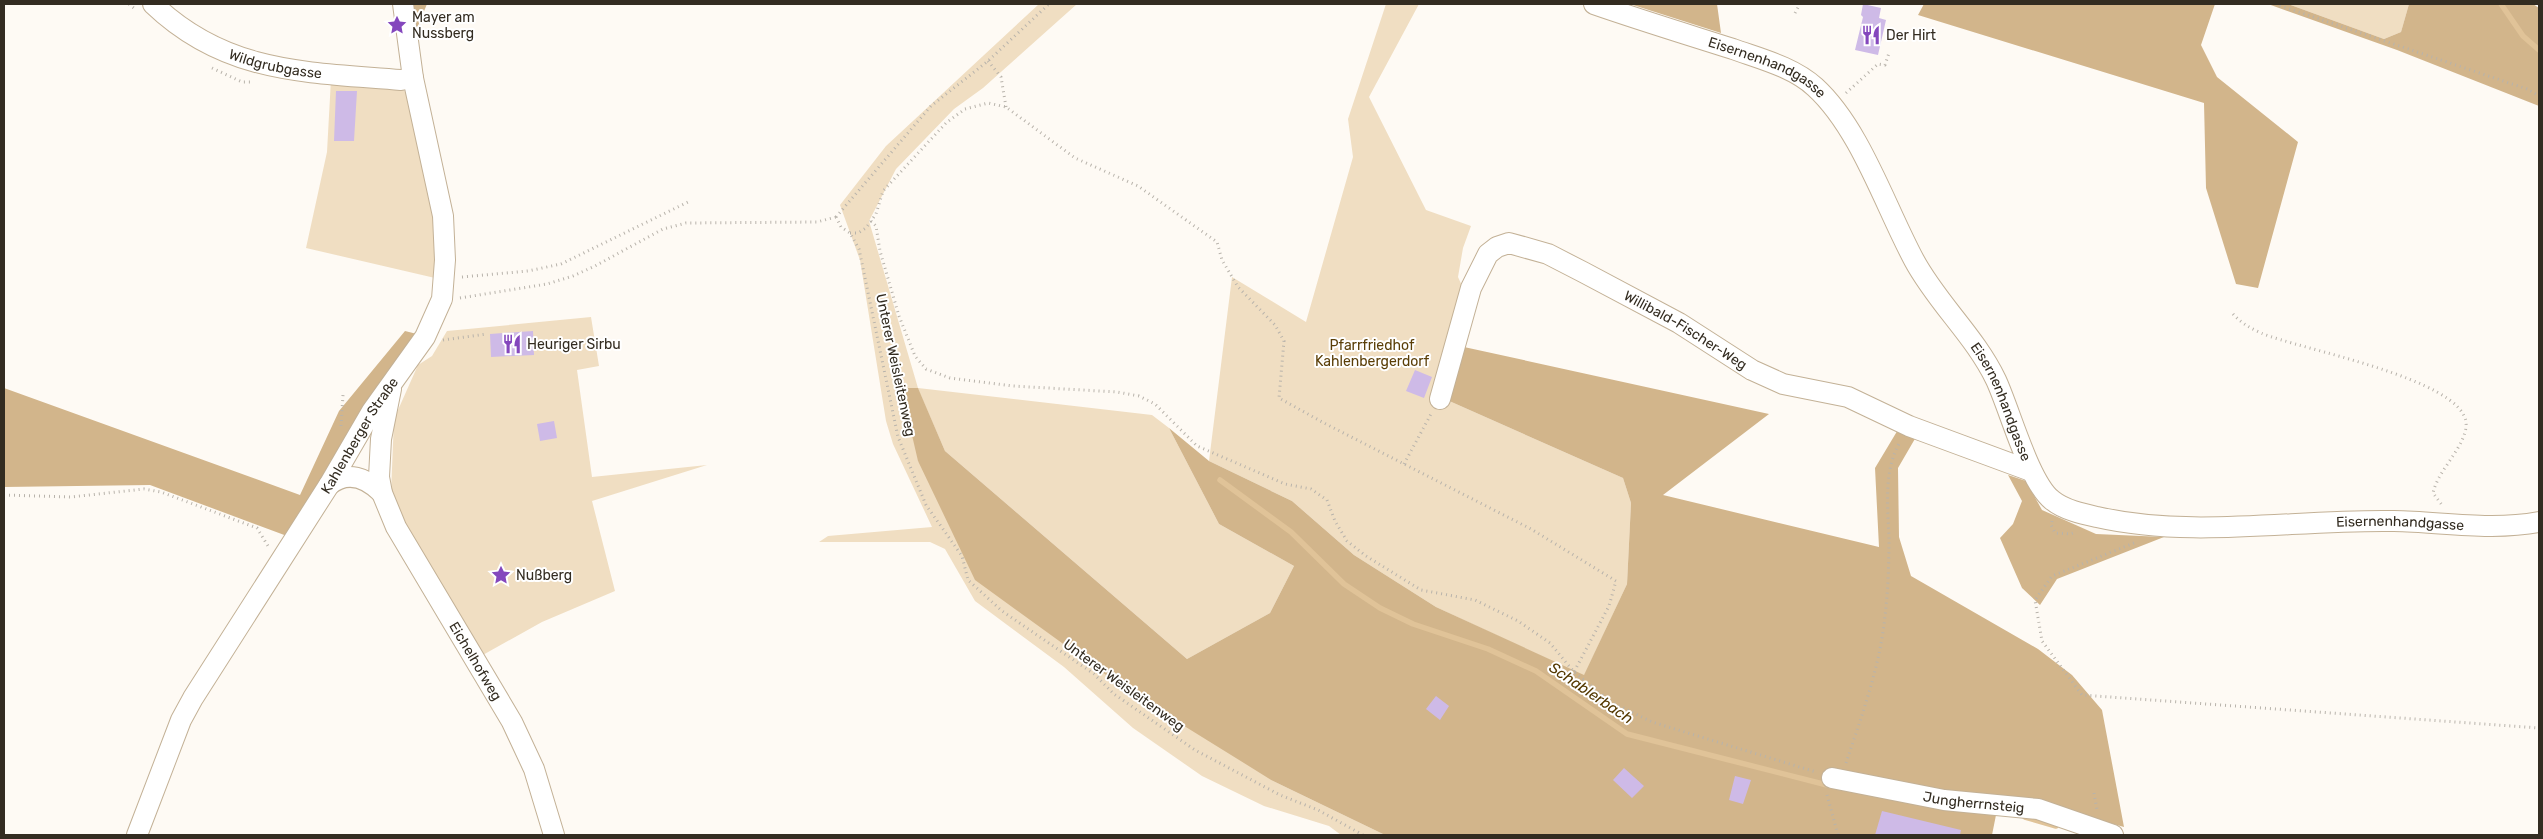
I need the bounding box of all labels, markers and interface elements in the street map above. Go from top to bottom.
place label: Mayer am Nussberg [412,9,475,42]
place icon: Mayer am Nussberg [386,14,408,36]
restaurant icon: Der Hirt [1860,24,1882,46]
place label: Der Hirt [1886,27,1937,44]
street label: Eisernenhandgasse [1706,34,1829,102]
street label: Wildgrubgasse [226,46,323,82]
street label: Willibald-Fischer-Weg [1621,287,1750,374]
street label: Unterer Weisleitenweg [872,292,919,438]
restaurant icon: Heuriger Sirbu [501,333,523,355]
place label: Heuriger Sirbu [527,336,621,353]
park label: Pfarrfriedhof Kahlenbergerdorf [1315,337,1430,370]
street label: Eisernenhandgasse [1967,339,2035,464]
street label: Kahlenberger Straße [318,374,402,497]
street label: Eisernenhandgasse [2336,513,2465,534]
place icon: Nußberg [490,564,512,586]
place label: Nußberg [516,567,572,584]
street label: Eichelhofweg [445,619,505,704]
street label: Unterer Weisleitenweg [1060,636,1188,735]
water label: Schablerbach [1546,658,1636,728]
street label: Jungherrnsteig [1922,788,2025,817]

